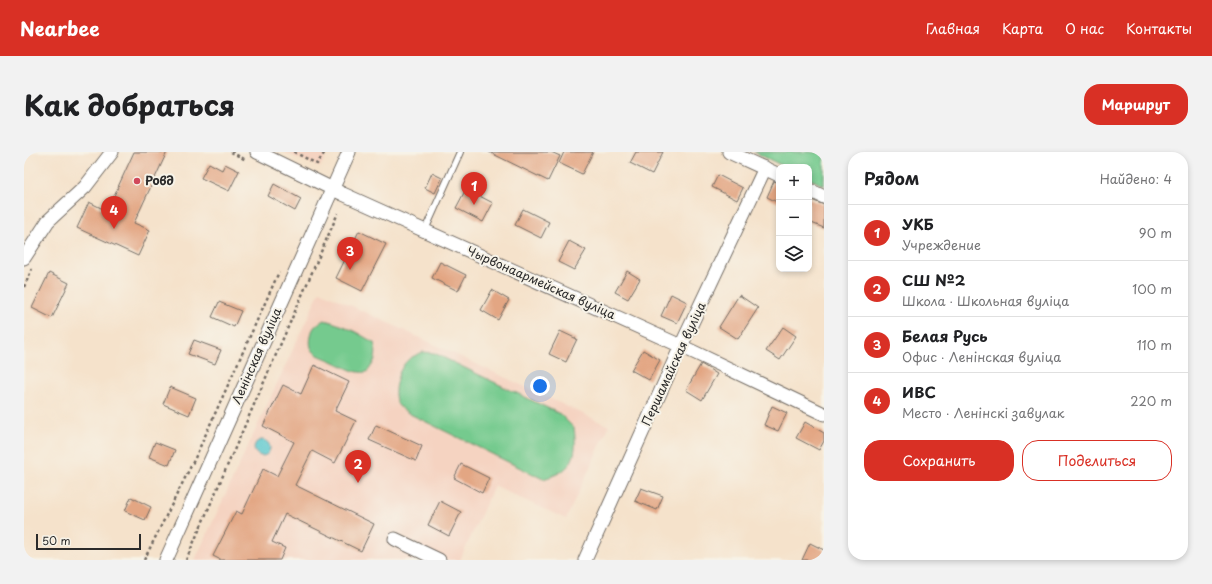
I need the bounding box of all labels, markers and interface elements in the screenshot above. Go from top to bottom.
text: Nearbee [20,14,100,42]
text: Главная [926,18,980,39]
text: Карта [1002,18,1043,39]
text: О нас [1065,18,1104,39]
text: Контакты [1126,18,1192,39]
text: Как добраться [24,83,235,126]
button: Маршрут [1084,84,1188,125]
map controls [776,164,812,272]
button: + [776,164,812,200]
text: Рядом [864,165,919,191]
text: Найдено: 4 [1100,169,1172,188]
place label: Ровд [145,171,174,189]
pin: 1 [461,172,487,205]
marker: Ровд [132,176,142,186]
pin: 4 [101,196,127,229]
button: − [776,200,812,236]
text: УКБ [902,212,934,235]
text: 1 [874,223,880,242]
text: 90 m [1139,223,1172,242]
text: Учреждение [902,235,981,254]
button: layers [776,236,812,272]
pin: 3 [337,237,363,270]
street label: Чырвонаармейская вуліца [464,241,619,323]
text: СШ №2 [902,268,965,291]
text: 2 [872,279,882,298]
text: 100 m [1132,279,1172,298]
text: Школа · Школьная вуліца [902,291,1069,310]
street label: Першамайская вуліца [636,298,710,428]
street label: Ленінская вуліца [227,304,286,407]
text: Белая Русь [902,324,988,347]
text: 3 [873,335,881,354]
text: 110 m [1137,335,1172,354]
text: Офис · Ленінская вуліца [902,347,1061,366]
your location [530,376,550,396]
text: ИВС [902,380,936,403]
text: 4 [873,391,881,410]
text: 220 m [1130,391,1172,410]
text: Место · Ленінскі завулак [902,403,1065,422]
button: Сохранить [864,440,1014,481]
button: Поделиться [1022,440,1172,481]
pin: 2 [345,450,371,483]
scale bar [36,532,141,551]
text: 50 m [42,532,71,549]

